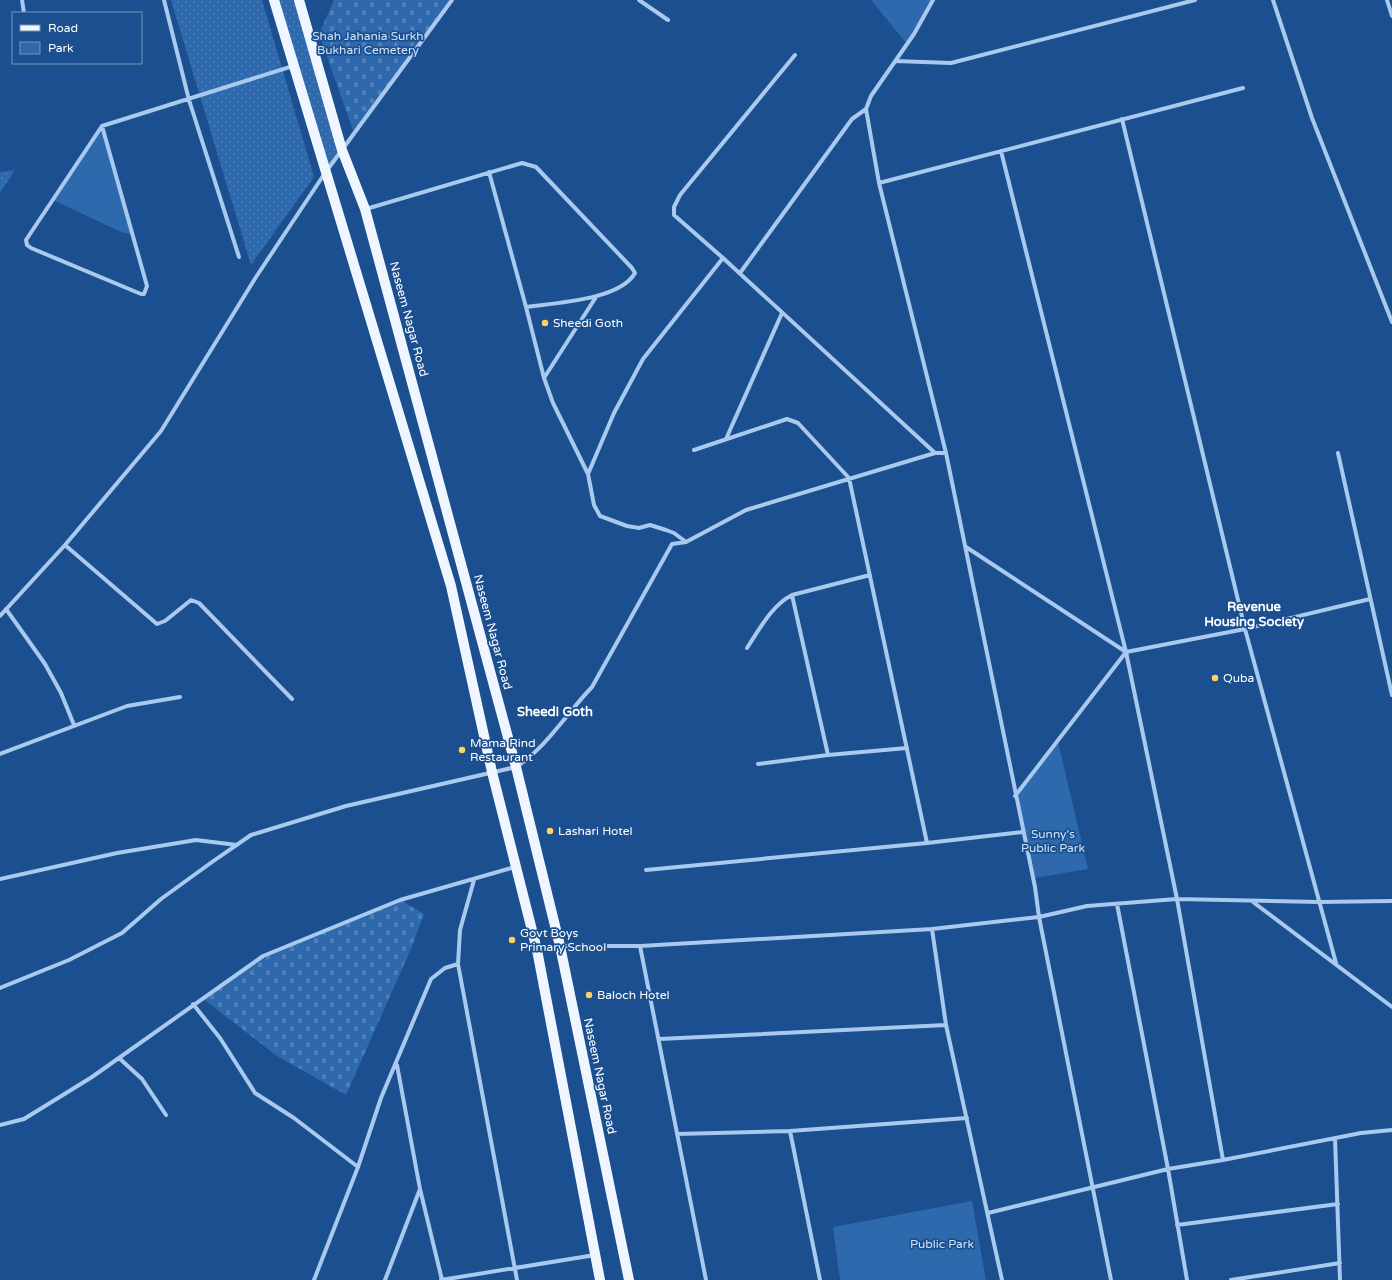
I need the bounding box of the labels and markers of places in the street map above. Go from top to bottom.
place label: Sheedi Goth [553,316,623,330]
marker: Sheedi Goth [540,318,550,328]
place label: Quba [1223,671,1254,685]
marker: Quba [1210,673,1220,683]
place label: Mama Rind Restaurant [470,736,536,764]
marker: Mama Rind Restaurant [457,745,467,755]
place label: Lashari Hotel [558,824,633,838]
marker: Lashari Hotel [545,826,555,836]
place label: Govt Boys Primary School [520,926,606,954]
marker: Govt Boys Primary School [507,935,517,945]
place label: Baloch Hotel [597,988,670,1002]
marker: Baloch Hotel [584,990,594,1000]

